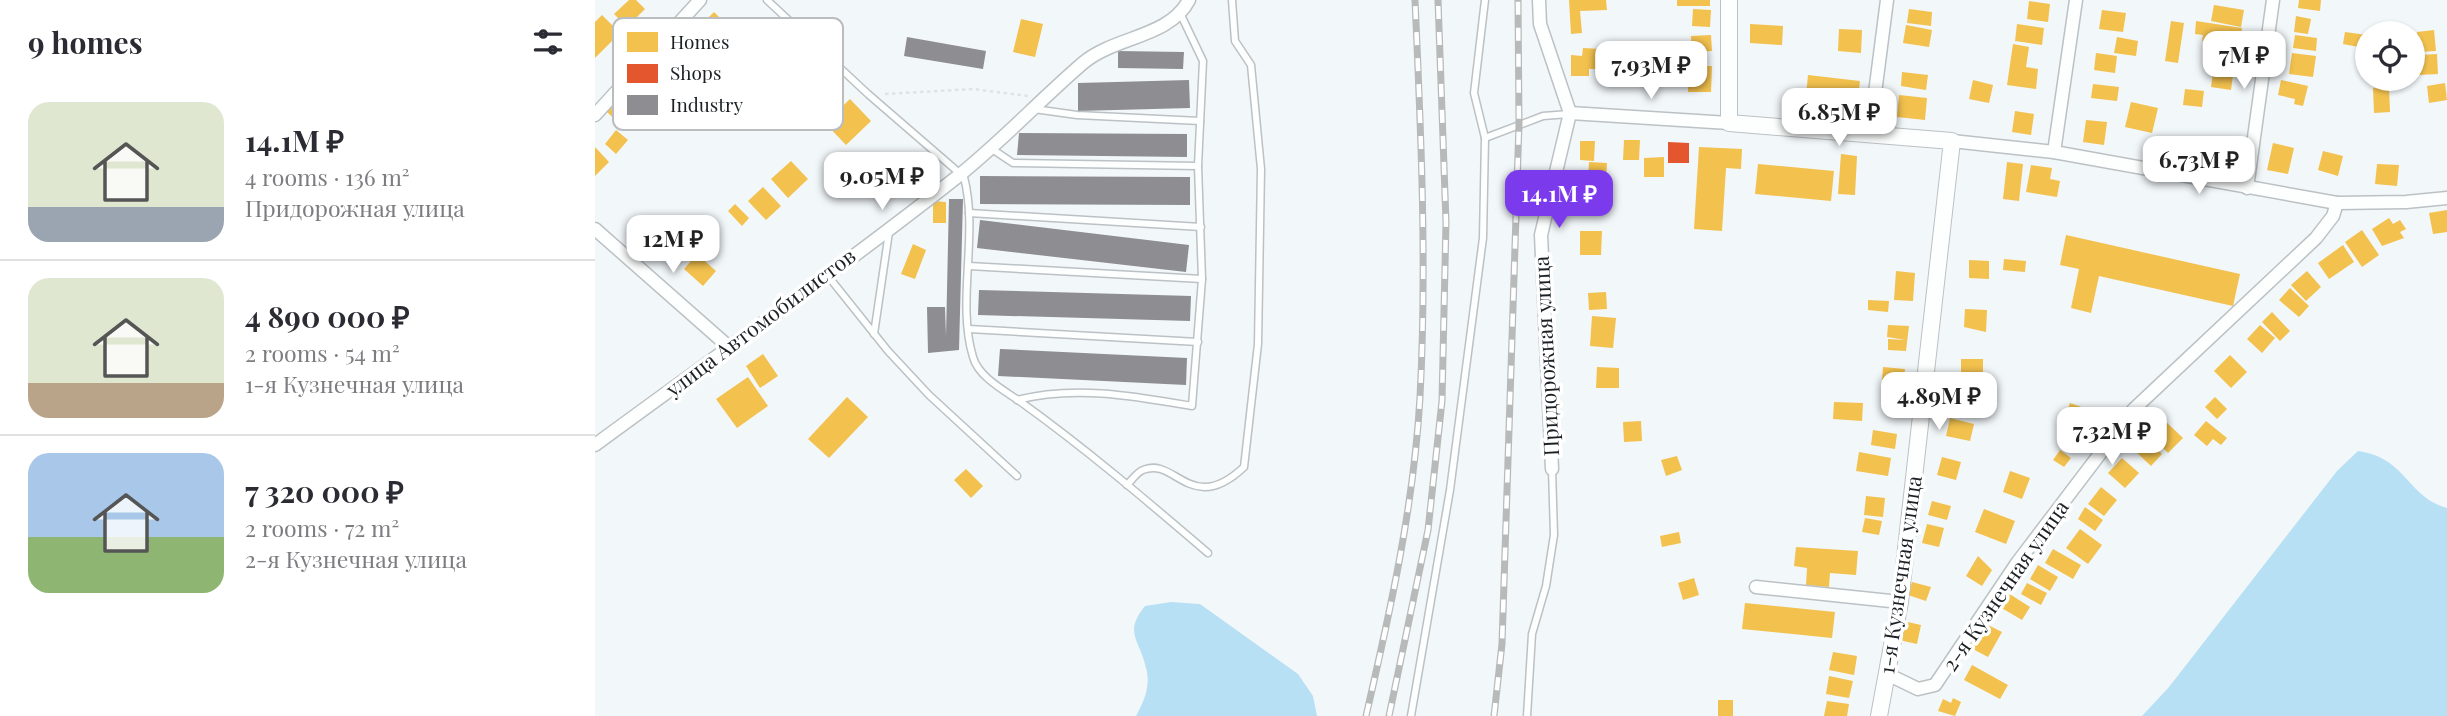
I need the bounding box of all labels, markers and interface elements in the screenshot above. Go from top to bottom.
legend [613,18,843,130]
map controls [2355,21,2425,91]
button: locate [2355,21,2425,91]
text: 9 homes [28,22,143,62]
icon: filters [529,23,567,61]
text: Homes [670,28,729,54]
pin: 7M ₽ [2203,32,2285,91]
text: 7M ₽ [2219,38,2269,69]
pin: 7.93M ₽ [1586,42,1716,101]
text: 7.93M ₽ [1611,48,1691,79]
text: Shops [670,59,721,85]
pin: 6.85M ₽ [1774,88,1904,148]
text: Industry [670,91,744,117]
text: 6.85M ₽ [1798,95,1880,126]
text: 14.1M ₽ [245,120,344,160]
icon: home [84,130,168,214]
pin: 6.73M ₽ [2134,136,2264,196]
text: 6.73M ₽ [2159,143,2239,174]
pin: 9.05M ₽ [817,152,947,212]
text: 9.05M ₽ [840,159,924,190]
text: 4 rooms · 136 m² [245,161,410,192]
pin: 14.1M ₽ [1494,170,1624,230]
text: 14.1M ₽ [1521,177,1597,208]
text: Придорожная улица [245,192,465,223]
pin: 12M ₽ [624,216,722,275]
text: 12M ₽ [643,222,703,253]
street label: улица Автомобилистов [658,241,860,403]
street label: Придорожная улица [1526,255,1564,457]
text: 4 890 000 ₽ [245,296,410,336]
icon: home [84,306,168,390]
text: 2 rooms · 54 m² [245,337,400,368]
text: 1-я Кузнечная улица [245,368,464,399]
pin: 4.89M ₽ [1874,372,2004,432]
text: 4.89M ₽ [1897,379,1981,410]
pin: 7.32M ₽ [2047,407,2177,467]
text: 7.32M ₽ [2073,414,2151,445]
text: 7 320 000 ₽ [245,471,404,511]
street label: 1-я Кузнечная улица [1871,473,1927,676]
icon: home [84,481,168,565]
street label: 2-я Кузнечная улица [1935,493,2074,676]
text: 2 rooms · 72 m² [245,512,399,543]
text: 2-я Кузнечная улица [245,543,467,574]

